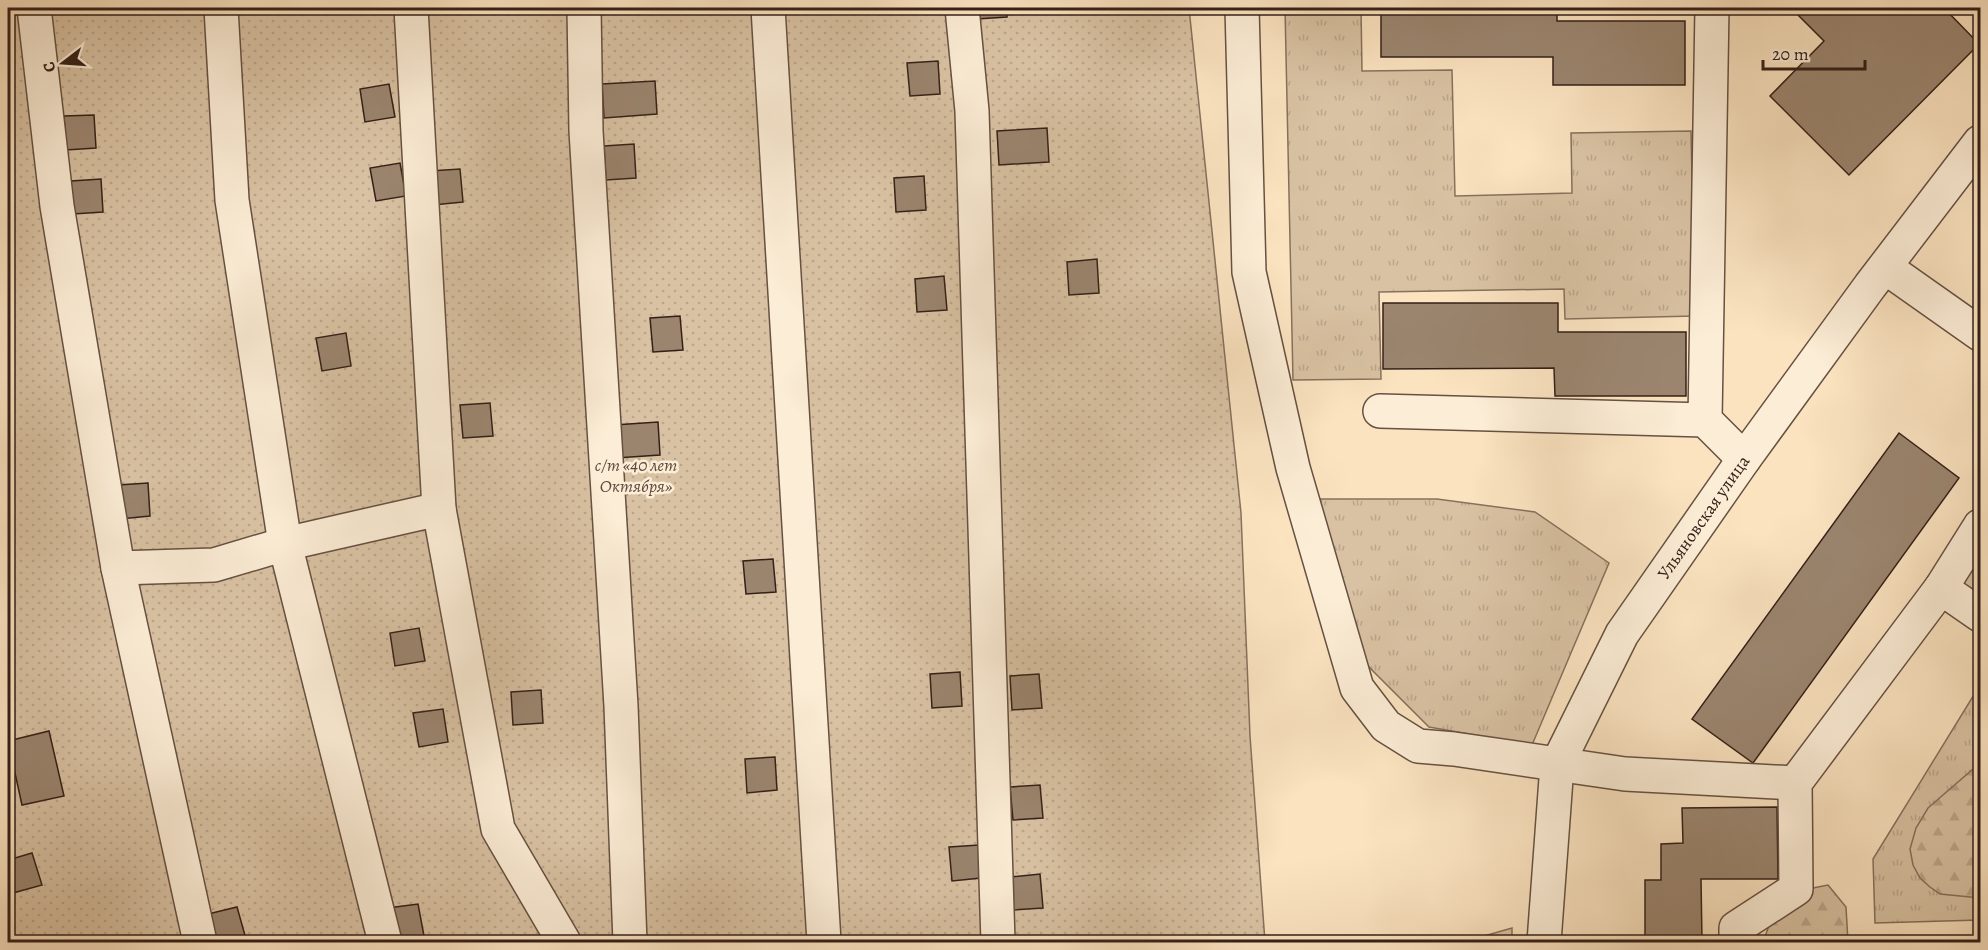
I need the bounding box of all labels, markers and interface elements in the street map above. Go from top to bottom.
north arrow [33,33,93,93]
scale bar [1763,33,1865,71]
text: 20 m [1772,42,1809,66]
text: С [38,59,62,75]
street label: Ульяновская улица [1652,450,1755,584]
park label: с/т «40 лет Октября» [595,453,677,498]

